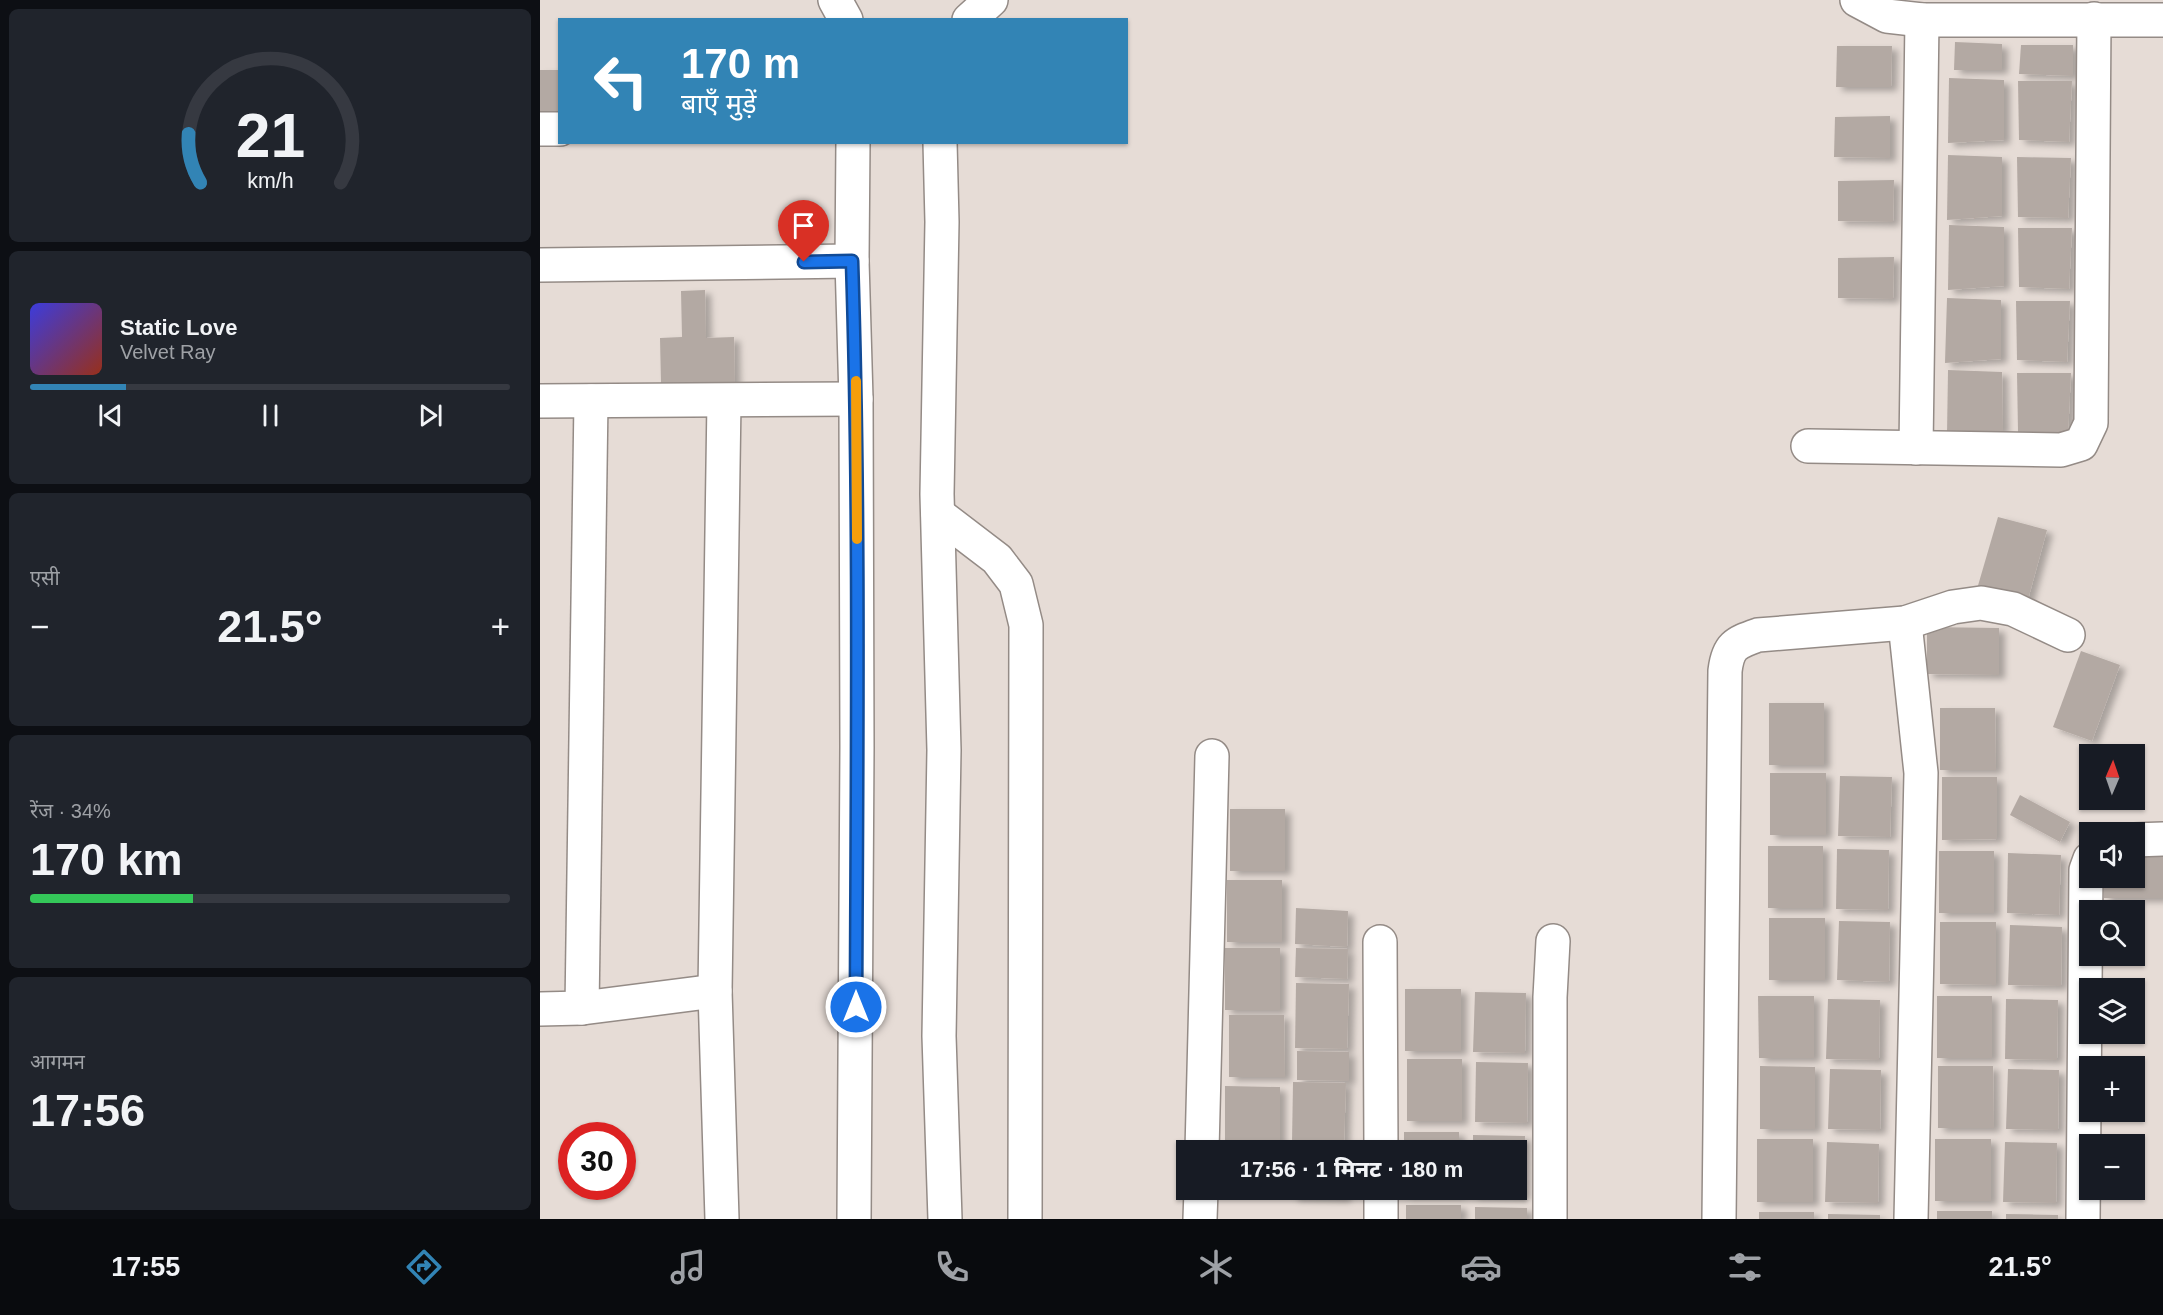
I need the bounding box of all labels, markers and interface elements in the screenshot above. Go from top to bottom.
text: 170 m [681,40,800,87]
icon: left [582,42,660,120]
text: बाएँ मुड़ें [681,89,756,119]
text: 21 [235,101,305,170]
text: km/h [247,169,293,193]
pin [778,200,829,262]
icon: arrive [787,209,820,242]
text: Static Love [120,315,237,340]
text: Velvet Ray [120,341,216,363]
icon: previous [94,399,127,432]
icon: pause [254,399,287,432]
icon: next [414,399,447,432]
text: एसी [30,567,60,589]
text: 21.5° [217,601,323,652]
text: − [30,608,49,645]
text: + [491,608,510,645]
north arrow [2079,744,2145,810]
map controls [2079,744,2145,1200]
text: रेंज · 34% [30,800,111,822]
button: sound [2079,822,2145,888]
text: 170 km [30,834,183,885]
button: search [2079,900,2145,966]
position arrow [824,975,888,1039]
button: layers [2079,978,2145,1044]
text: आगमन [30,1051,85,1073]
button: + [2079,1056,2145,1122]
text: 17:56 [30,1085,145,1136]
speed limit sign: 30 [558,1122,636,1200]
button: − [2079,1134,2145,1200]
text: 17:56 · 1 मिनट · 180 m [1240,1157,1463,1182]
icon: directions [403,1246,445,1288]
icon: music [667,1246,709,1288]
icon: phone [931,1246,973,1288]
icon: climate [1195,1246,1237,1288]
icon: car [1460,1246,1502,1288]
icon: filters [1724,1246,1766,1288]
text: 17:55 [111,1252,180,1282]
text: 21.5° [1988,1252,2052,1282]

